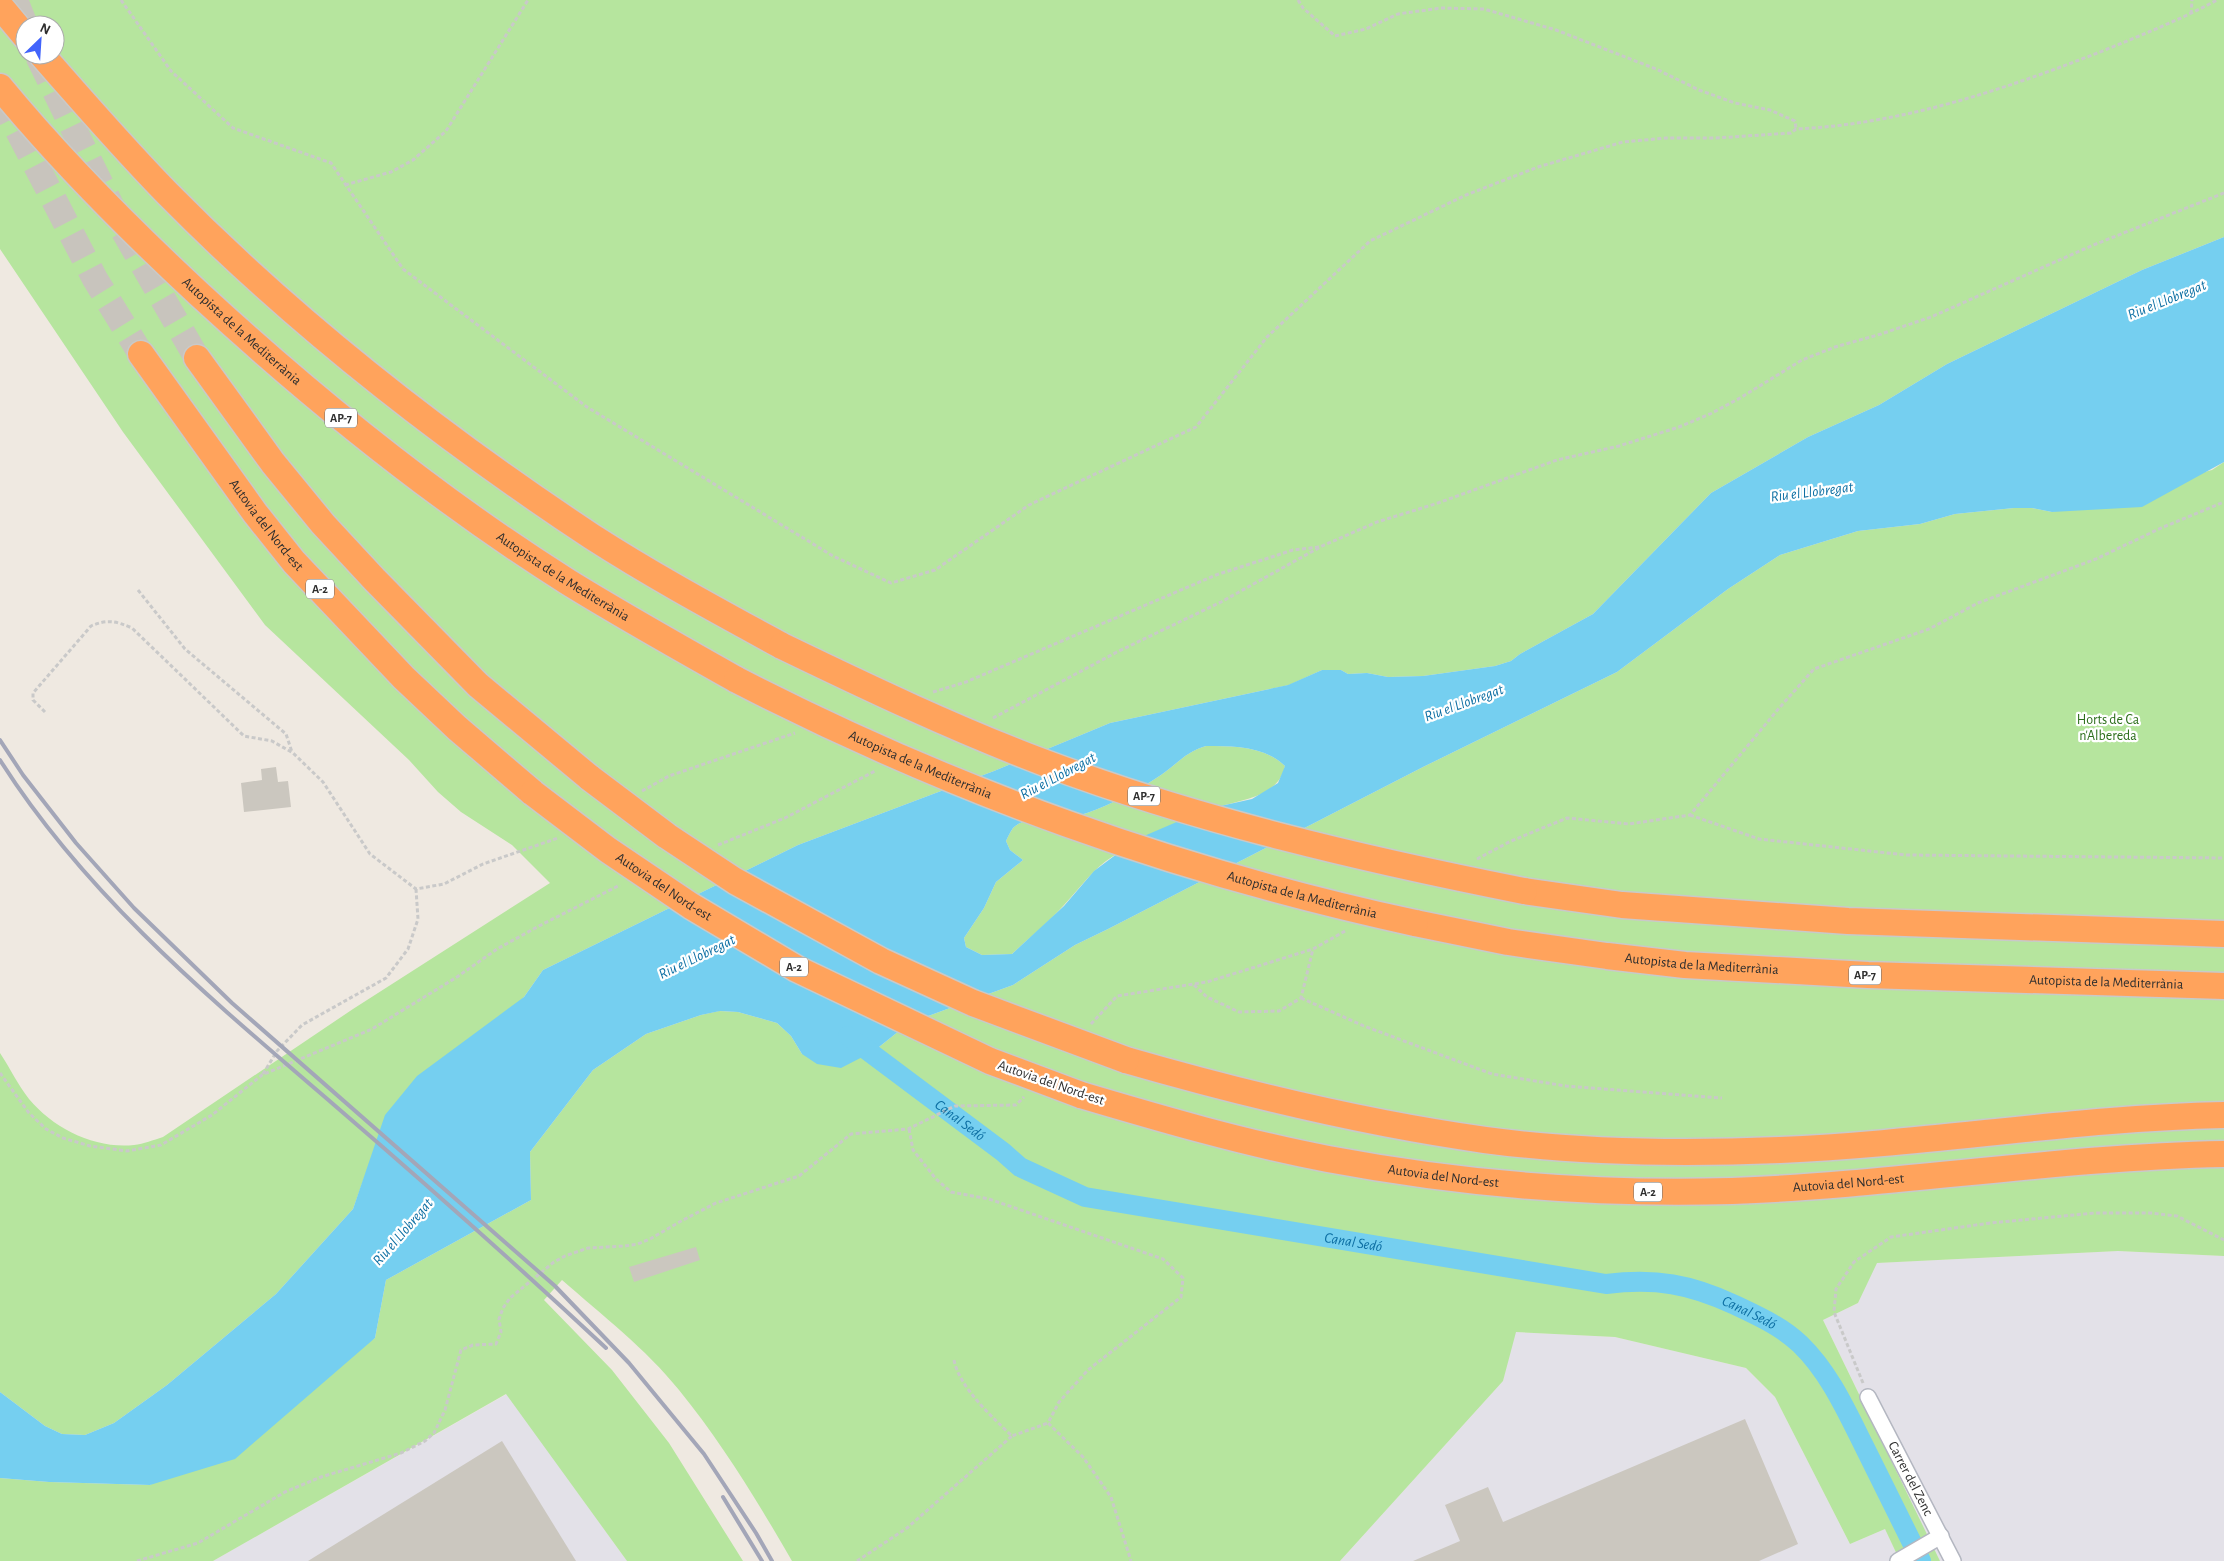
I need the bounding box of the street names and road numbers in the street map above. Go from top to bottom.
street label: Autopista de la Mediterrània [179,275,304,388]
road number: AP-7 [325,408,357,428]
street label: Autovia del Nord-est [226,477,306,574]
street label: Autopista de la Mediterrània [494,530,632,624]
road number: A-2 [306,580,334,598]
street label: Autopista de la Mediterrània [846,728,994,802]
road number: AP-7 [1128,786,1160,806]
street label: Autovia del Nord-est [613,850,714,924]
street label: Autopista de la Mediterrània [1225,869,1379,921]
street label: Autopista de la Mediterrània [1624,951,1780,977]
road number: A-2 [780,958,808,976]
road number: AP-7 [1849,966,1881,984]
street label: Autopista de la Mediterrània [2029,973,2184,992]
street label: Autovia del Nord-est [996,1058,1107,1108]
street label: Autovia del Nord-est [1387,1162,1500,1190]
street label: Autovia del Nord-est [1792,1172,1905,1195]
road number: A-2 [1634,1182,1662,1202]
street label: Carrer del Zenc [1885,1439,1936,1519]

